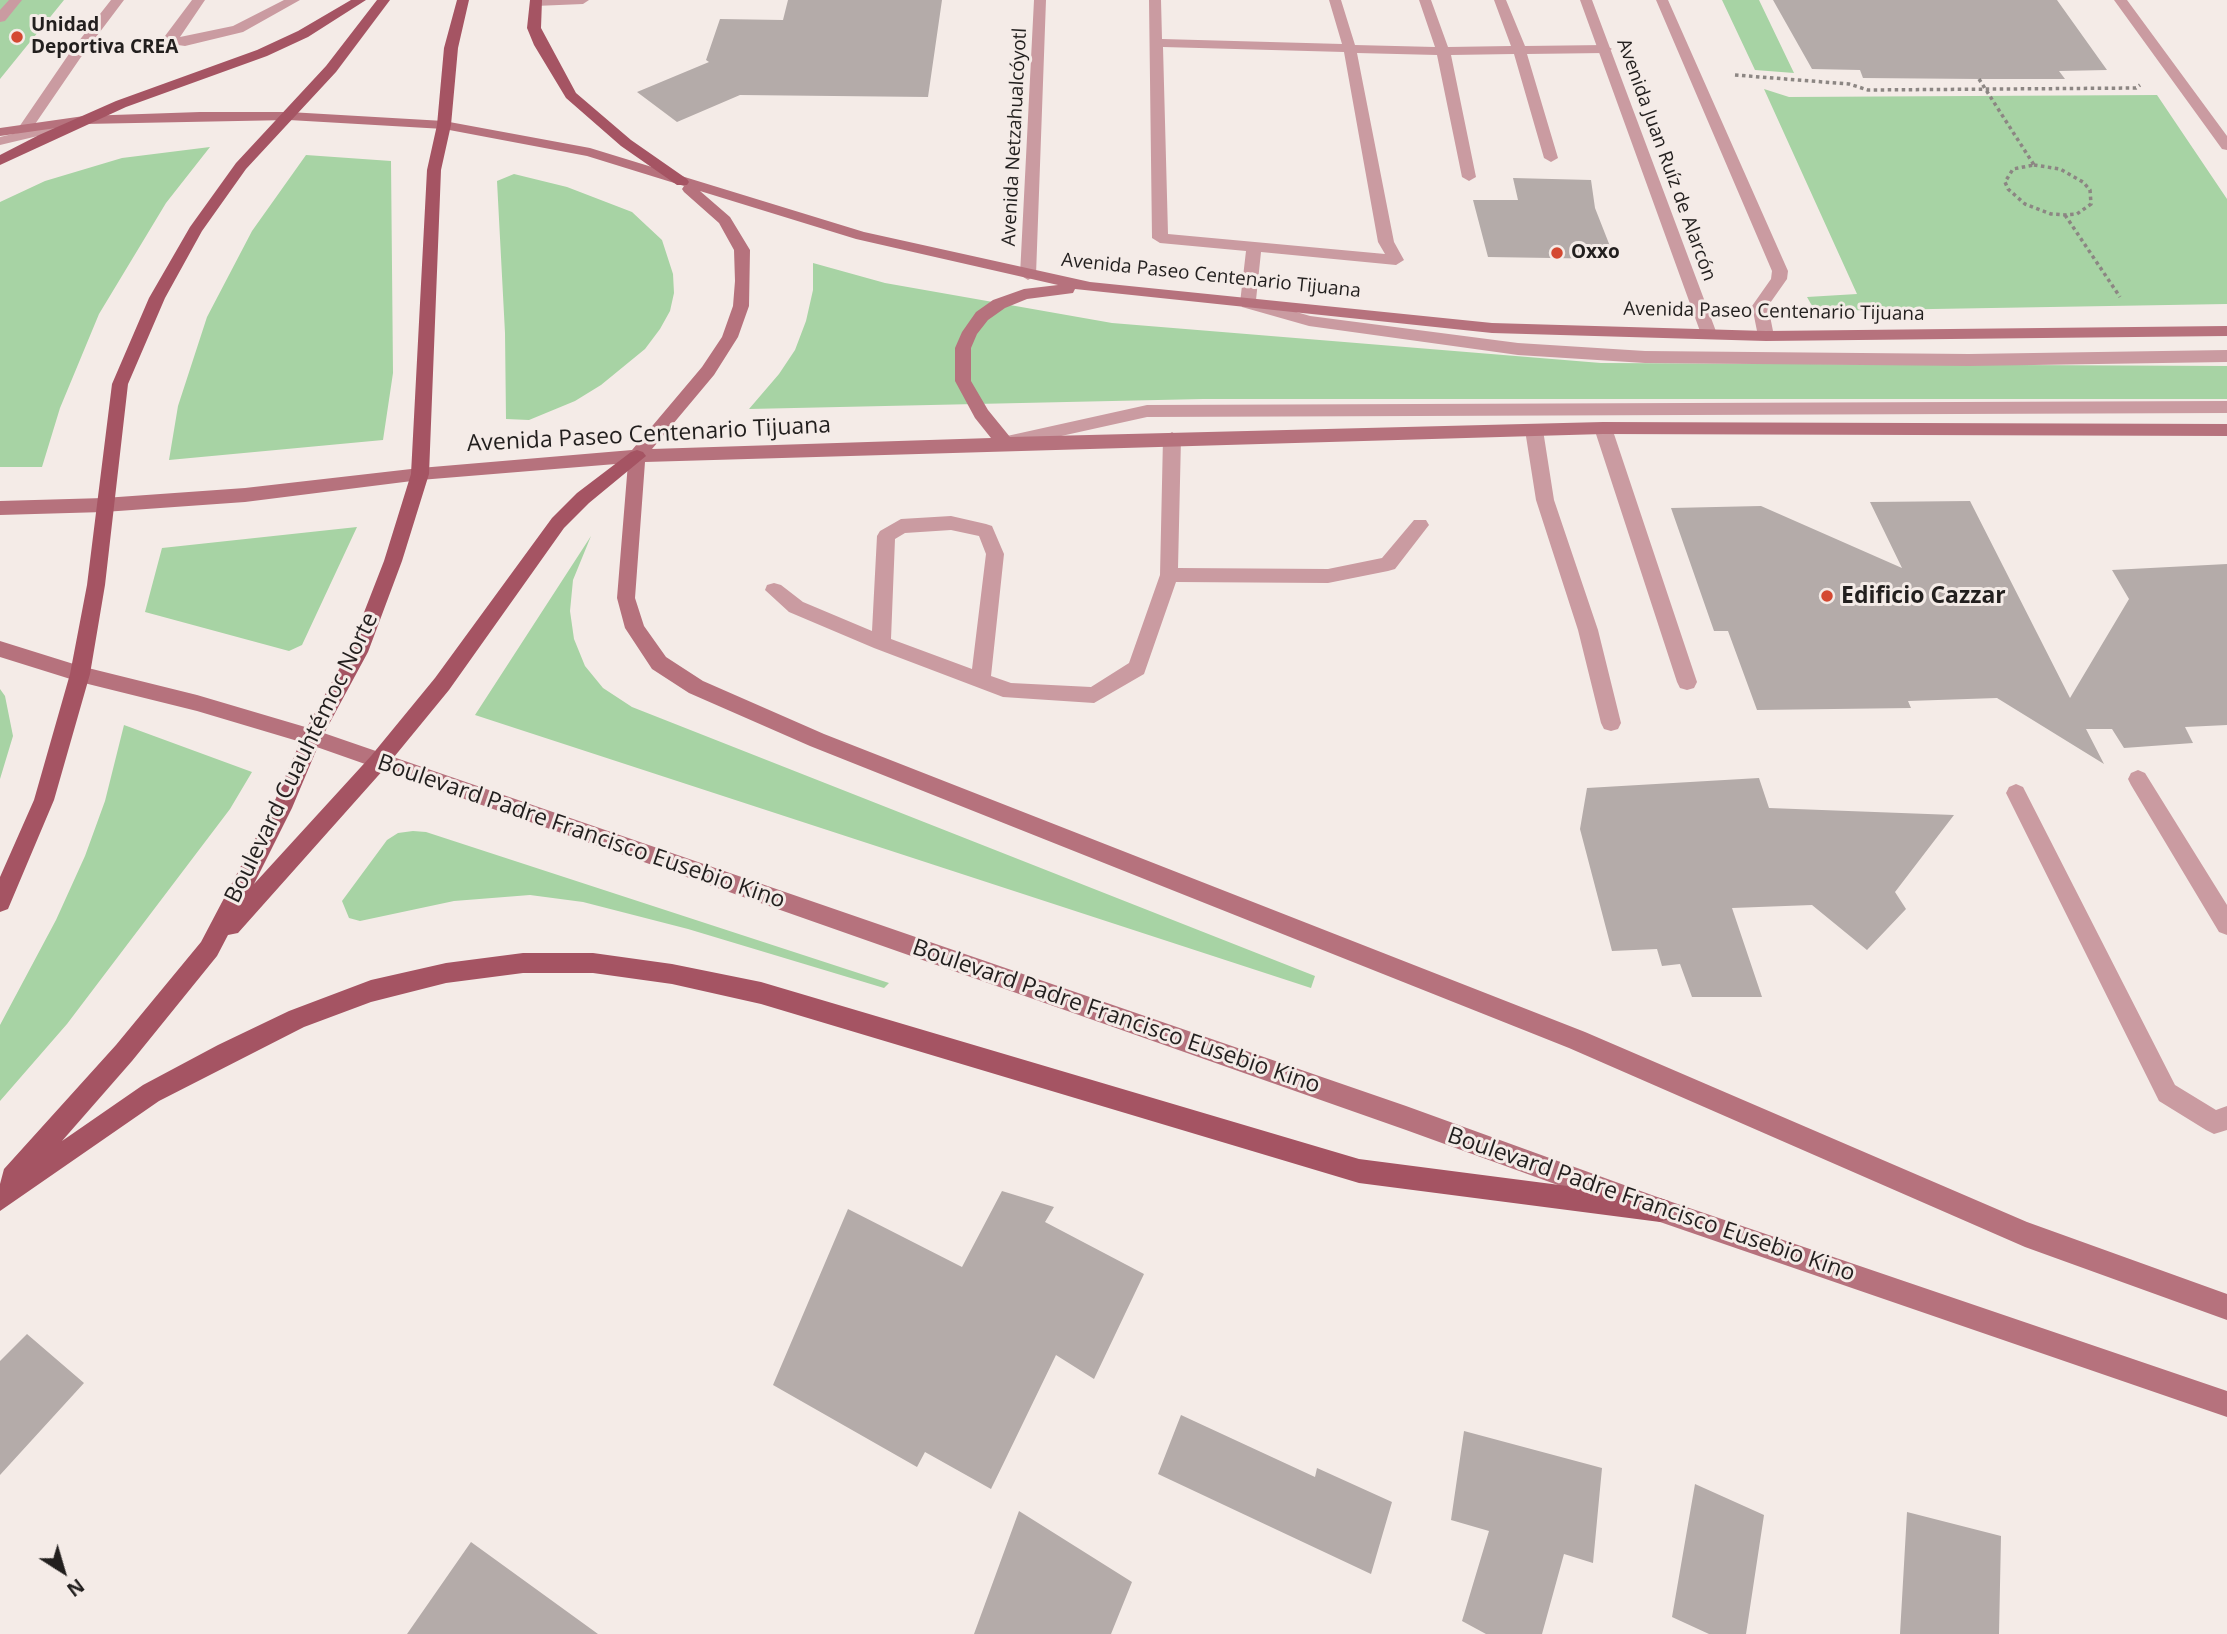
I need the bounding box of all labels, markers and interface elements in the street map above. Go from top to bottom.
place label: Unidad Deportiva CREA [31,15,178,59]
street label: Avenida Netzahualcóyotl [998,27,1032,247]
marker: Unidad Deportiva CREA [9,29,25,45]
street label: Avenida Juan Ruíz de Alarcón [1611,36,1721,284]
place label: Oxxo [1571,242,1620,264]
marker: Oxxo [1549,245,1565,261]
street label: Avenida Paseo Centenario Tijuana [1060,249,1362,303]
street label: Avenida Paseo Centenario Tijuana [1623,298,1925,326]
street label: Avenida Paseo Centenario Tijuana [466,412,832,458]
place label: Edificio Cazzar [1841,582,2006,610]
marker: Edificio Cazzar [1819,588,1835,604]
street label: Boulevard Cuauhtémoc Norte [220,608,384,908]
street label: Boulevard Padre Francisco Eusebio Kino [374,749,788,915]
street label: Boulevard Padre Francisco Eusebio Kino [909,934,1323,1100]
street label: Boulevard Padre Francisco Eusebio Kino [1444,1122,1858,1288]
north arrow [28,1536,98,1606]
text: N [62,1573,90,1603]

